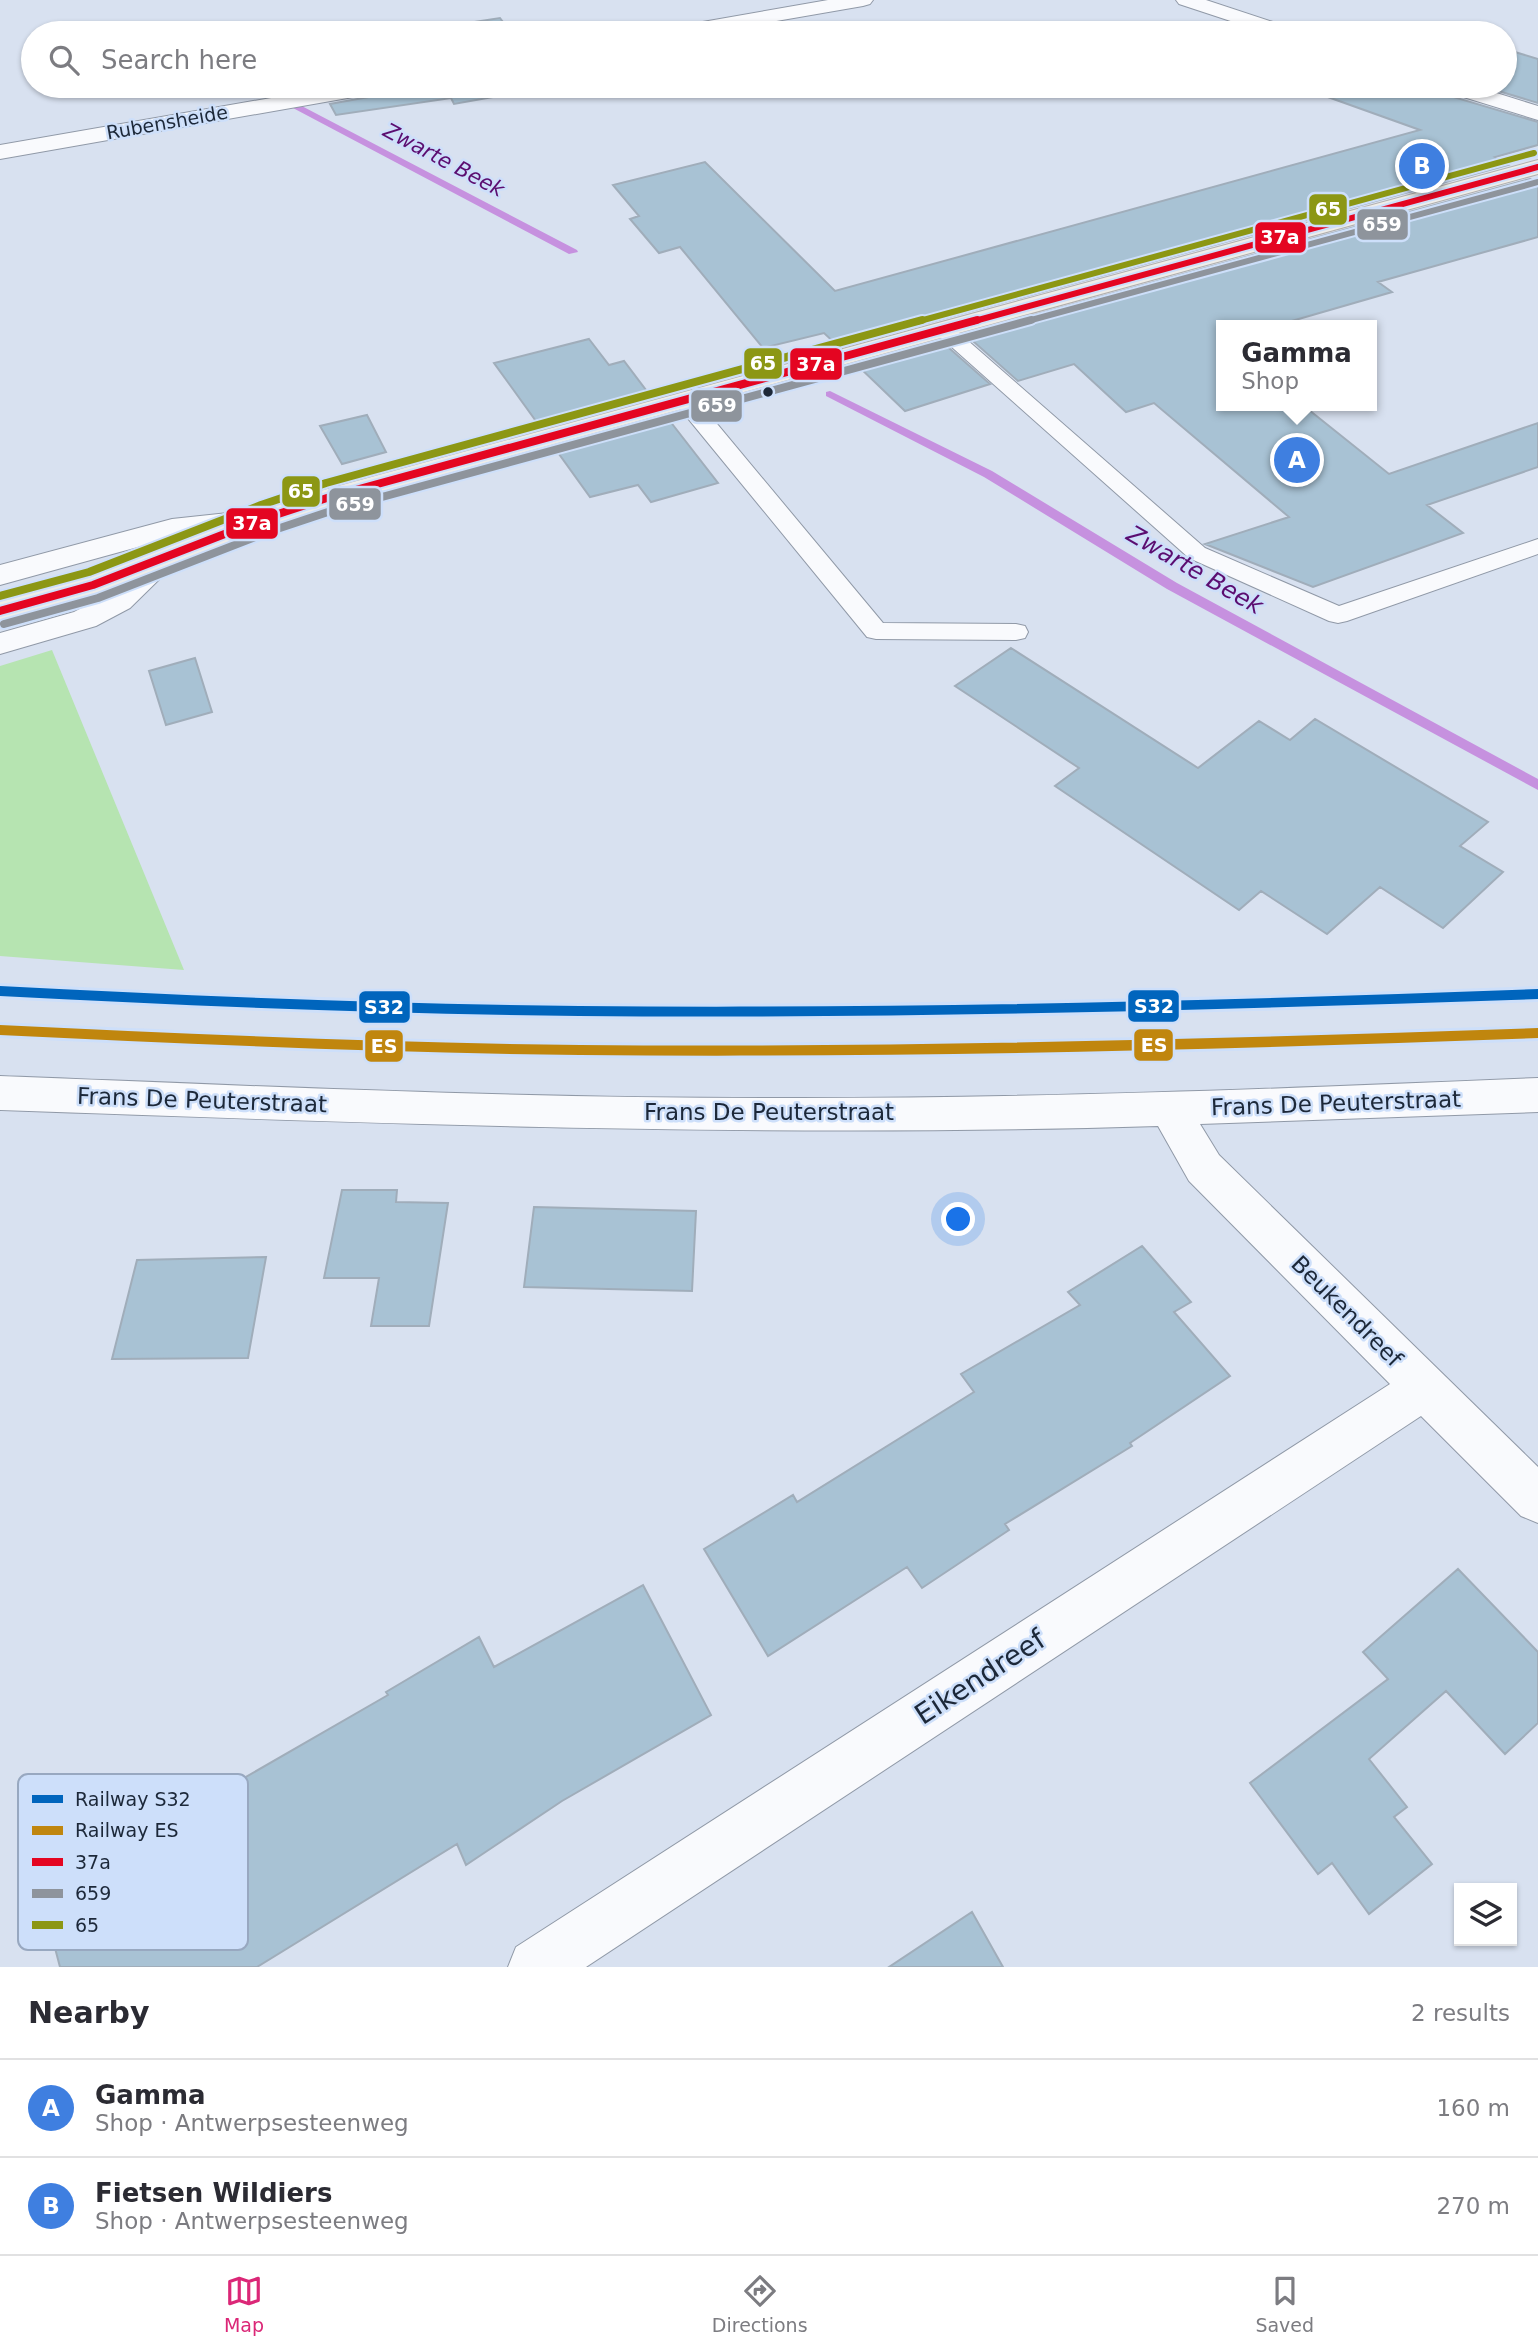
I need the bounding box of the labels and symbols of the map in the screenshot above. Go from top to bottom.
street label: Rubensheide [105,101,229,143]
water label: Zwarte Beek [379,118,509,202]
pin: B [1399,140,1445,192]
line badge: 65 [1308,193,1348,226]
text: 65 [1315,198,1341,220]
line badge: 659 [1356,208,1409,241]
text: 659 [1362,213,1402,235]
line badge: 37a [1254,221,1307,254]
text: 37a [1260,226,1300,248]
line badge: 65 [743,347,783,380]
line badge: 37a [789,347,843,381]
text: 65 [750,352,776,374]
text: 37a [796,353,836,375]
unlabelled marker [761,385,775,399]
line badge: 659 [690,389,743,423]
text: 659 [697,394,737,416]
pin: A [1274,434,1320,486]
line badge: 65 [281,475,321,508]
text: 65 [288,480,314,502]
line badge: 659 [328,487,382,521]
text: 659 [335,493,375,515]
line badge: 37a [225,507,279,540]
text: 37a [232,512,272,534]
water label: Zwarte Beek [1121,519,1269,621]
line badge: S32 [1127,989,1180,1023]
line badge: S32 [358,990,411,1024]
text: S32 [1134,995,1174,1017]
text: S32 [364,996,404,1018]
line badge: ES [1133,1028,1174,1062]
line badge: ES [364,1029,404,1063]
text: ES [1141,1034,1167,1056]
text: ES [371,1035,397,1057]
street label: Frans De Peuterstraat [77,1083,327,1117]
street label: Frans De Peuterstraat [1211,1086,1461,1120]
street label: Frans De Peuterstraat [644,1099,894,1125]
your location [941,1202,975,1236]
street label: Beukendreef [1286,1250,1408,1372]
street label: Eikendreef [909,1622,1052,1731]
legend [18,1774,248,1950]
text: Railway S32 [75,1788,191,1810]
text: Railway ES [75,1819,179,1841]
text: 37a [75,1851,111,1873]
text: 659 [75,1882,111,1904]
text: 65 [75,1914,99,1936]

